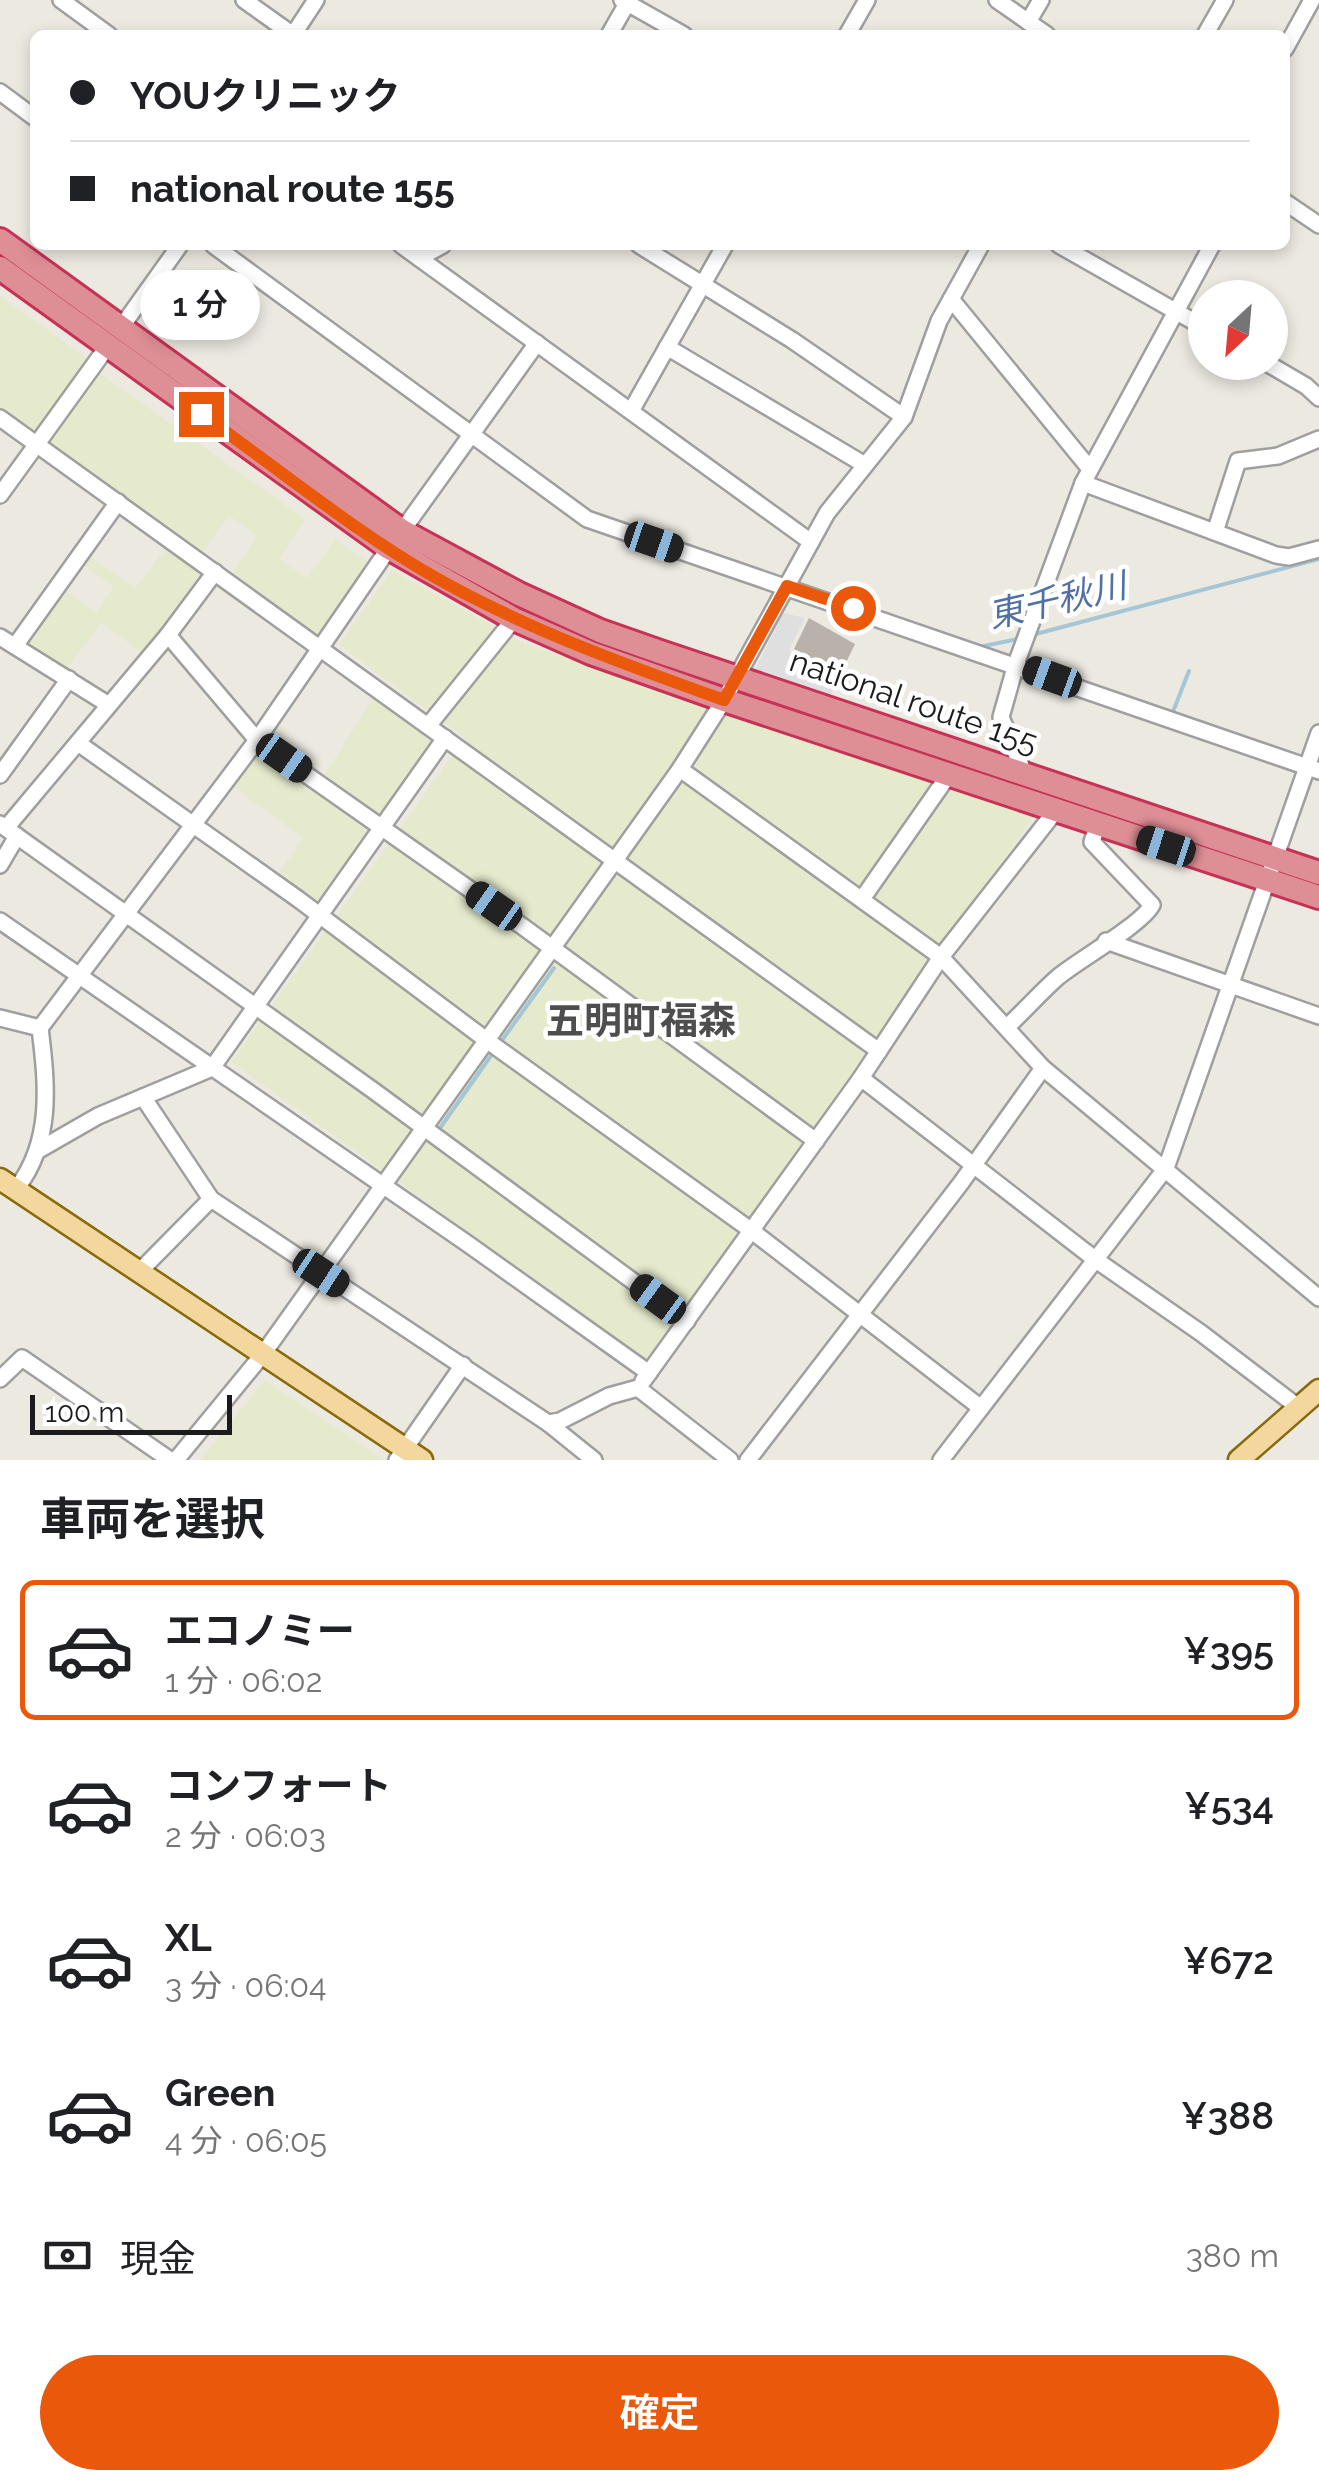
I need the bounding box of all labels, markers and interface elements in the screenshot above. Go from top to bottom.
text: YOUクリニック [130,73,401,118]
text: national route 155 [130,166,455,211]
callout: 1 分 [141,269,261,339]
north arrow [1188,280,1288,380]
map controls [1188,280,1288,380]
text: 1 分 [173,286,227,323]
route end [179,392,224,437]
car [621,518,687,566]
water label: 東千秋川 [984,563,1134,636]
route start [831,586,876,631]
street label: national route 155 [785,641,1043,761]
car [1019,653,1085,701]
car [251,729,317,787]
car [1133,822,1199,870]
car [461,877,527,935]
district label: 五明町福森 [546,998,736,1043]
car [288,1244,354,1302]
car [625,1269,691,1329]
scale bar [30,1390,232,1434]
text: 100 m [45,1396,124,1429]
text: 車両を選択 [40,1493,265,1546]
icon: car [45,1605,135,1695]
text: エコノミー [165,1608,355,1653]
text: ¥395 [1183,1628,1274,1673]
text: 1 分 · 06:02 [165,1662,322,1699]
icon: car [45,1760,135,1850]
text: コンフォート [165,1763,392,1808]
text: ¥534 [1184,1783,1274,1828]
text: 2 分 · 06:03 [165,1817,326,1854]
icon: car [45,1915,135,2005]
text: XL [165,1915,212,1960]
text: ¥672 [1183,1938,1274,1983]
text: 3 分 · 06:04 [165,1967,327,2004]
icon: car [45,2070,135,2160]
text: Green [165,2070,275,2115]
text: ¥388 [1181,2093,1274,2138]
text: 4 分 · 06:05 [165,2122,327,2159]
icon: cash [40,2228,95,2283]
text: 現金 [120,2236,196,2281]
text: 380 m [1186,2237,1279,2274]
button: 確定 [40,2355,1279,2470]

